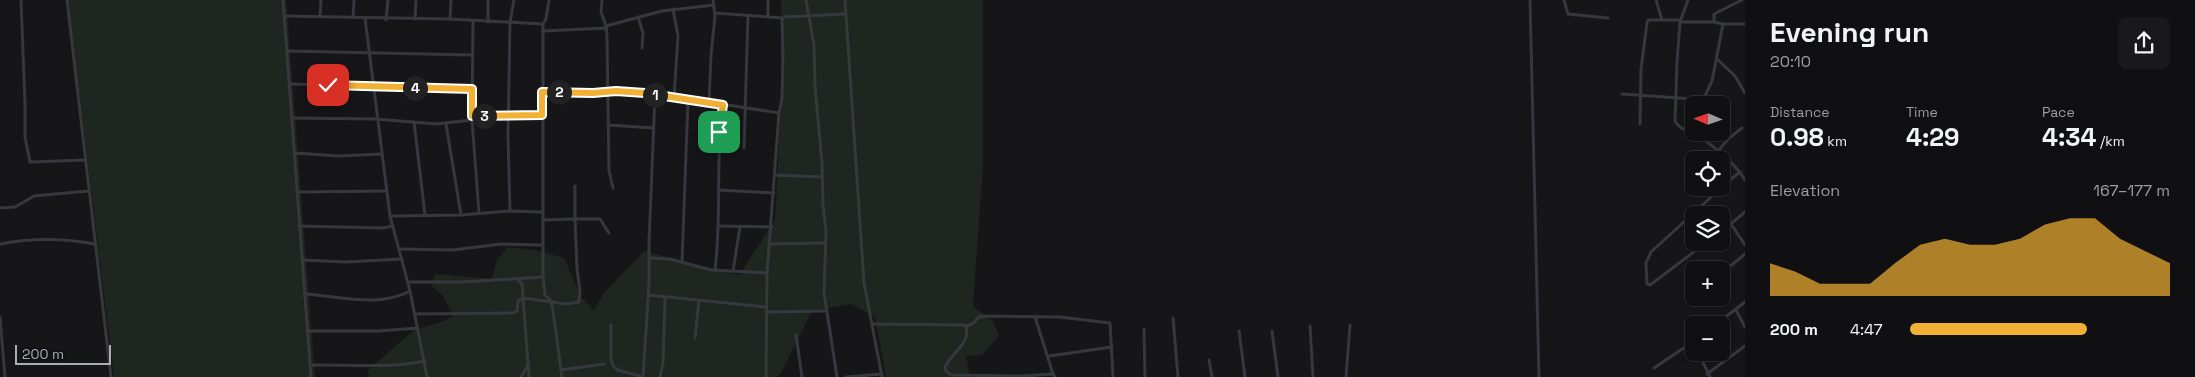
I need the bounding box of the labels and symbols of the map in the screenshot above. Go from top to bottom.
pin [307,64,349,106]
pin: 4 [402,76,428,100]
pin: 2 [546,80,572,104]
pin: 1 [642,82,668,108]
north arrow [1685,96,1730,141]
pin: 3 [472,104,496,128]
pin [698,111,740,153]
scale bar [15,342,111,365]

